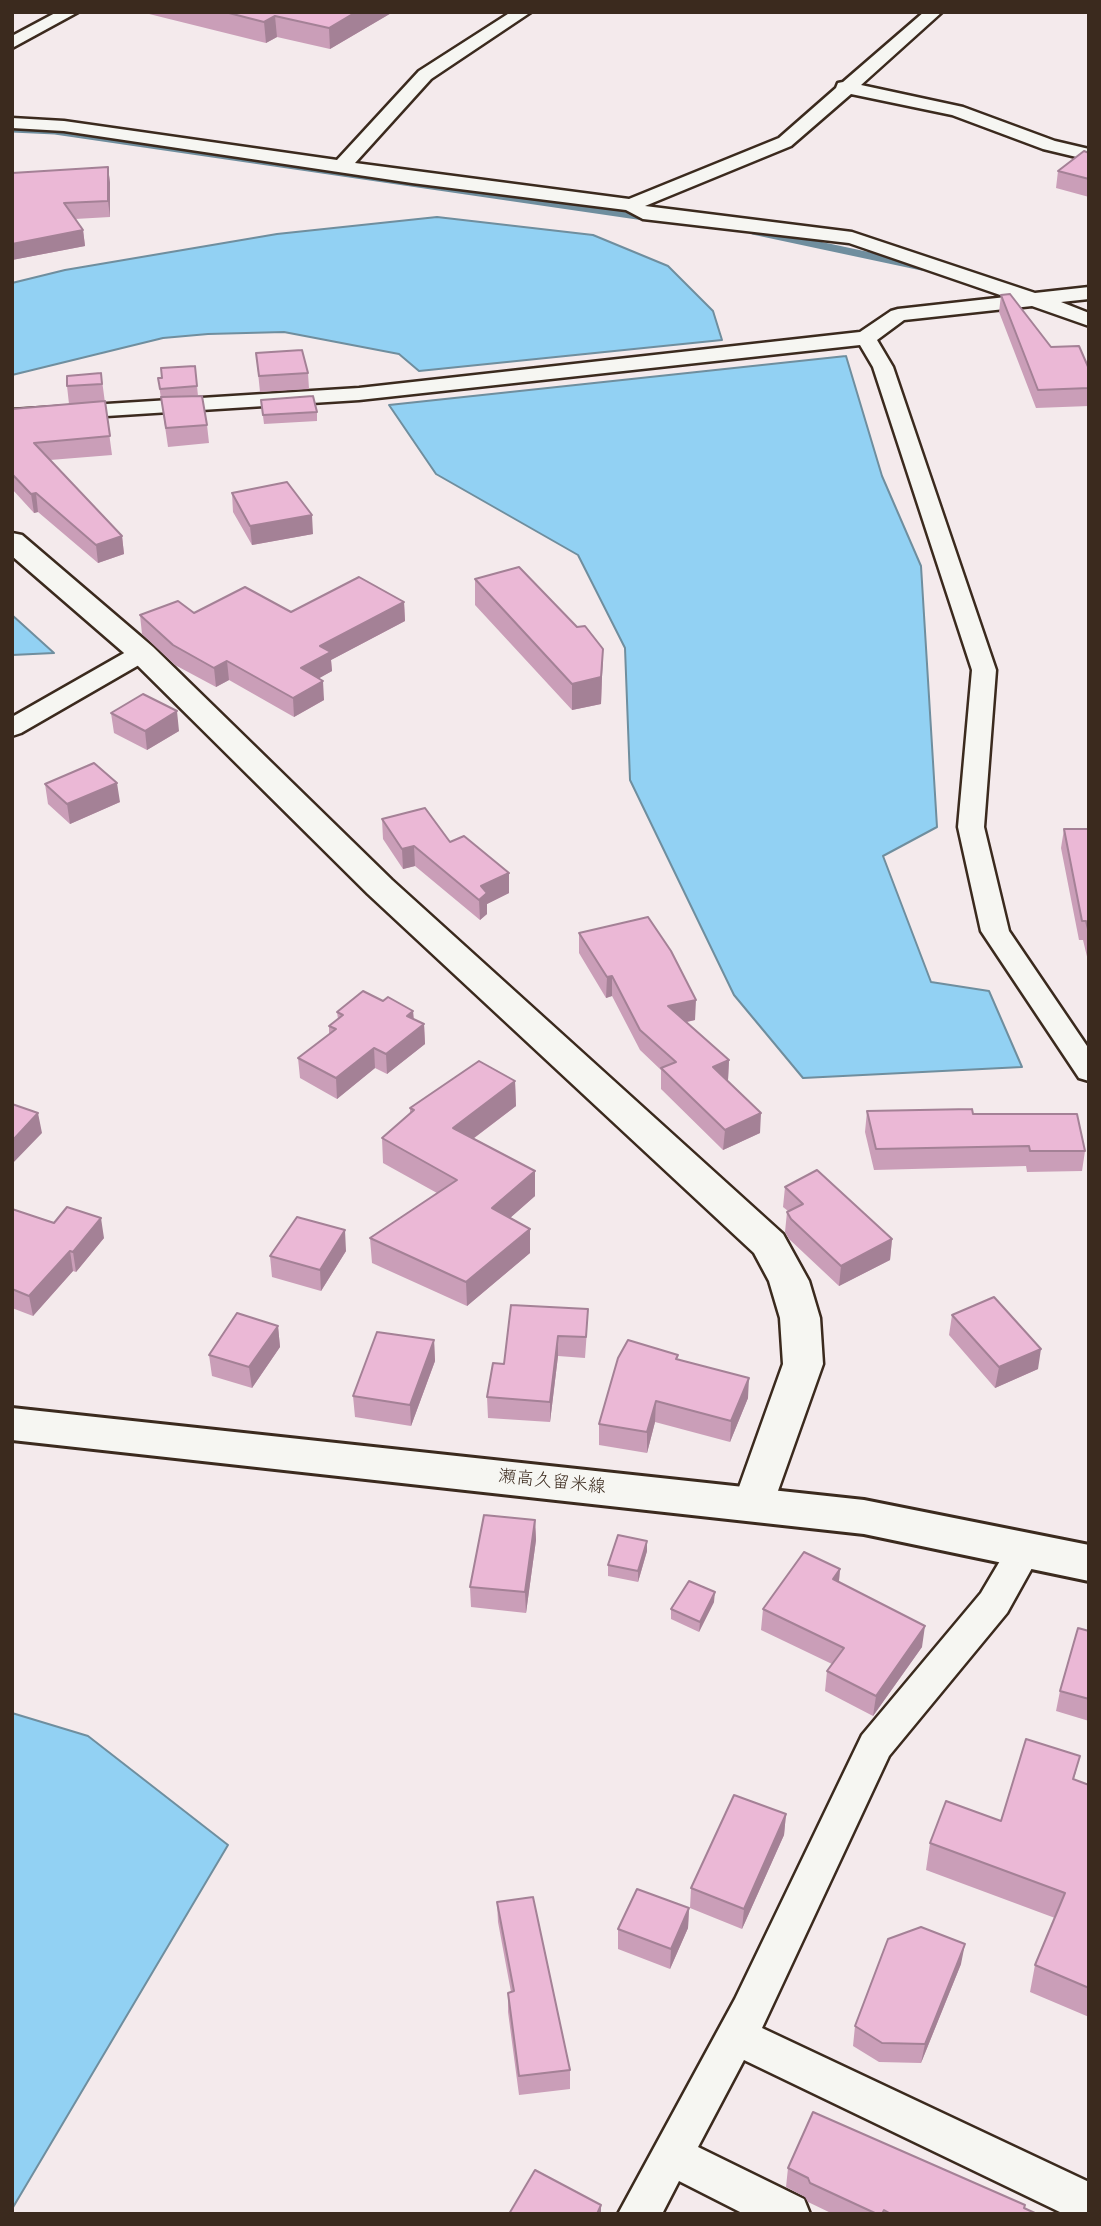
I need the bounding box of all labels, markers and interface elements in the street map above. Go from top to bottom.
street label: 瀬高久留米線 [497,1466,607,1498]

